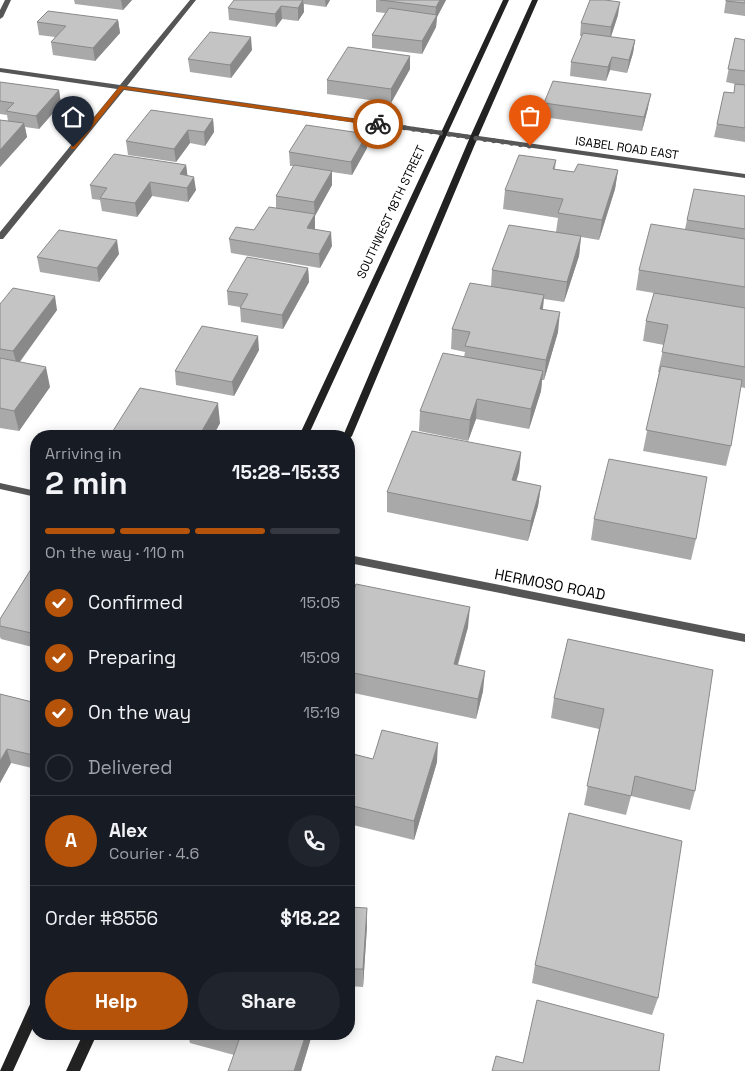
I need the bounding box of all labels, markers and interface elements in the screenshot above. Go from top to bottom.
pin [509,95,551,146]
pin [52,96,94,147]
courier [353,99,403,149]
icon: bag [516,102,544,130]
icon: home [59,103,87,131]
icon: bike [364,110,392,138]
street label: ISABEL ROAD EAST [574,133,680,163]
street label: SOUTHWEST 18TH STREET [353,143,429,281]
text: Arriving in [45,443,122,464]
text: 15:28–15:33 [232,460,340,485]
text: 2 min [45,463,128,503]
text: On the way · 110 m [45,542,185,563]
street label: HERMOSO ROAD [493,564,607,604]
icon: check [45,589,73,617]
text: Confirmed [88,590,183,615]
text: 15:05 [300,592,340,613]
icon: check [45,644,73,672]
text: Preparing [88,645,176,670]
text: 15:09 [300,647,340,668]
icon: check [45,699,73,727]
text: On the way [88,700,191,725]
text: 15:19 [303,702,340,723]
text: Delivered [88,755,173,780]
button: phone [288,815,340,867]
text: Alex [109,818,148,843]
text: A [65,828,77,853]
text: Courier · 4.6 [109,843,199,864]
text: Order #8556 [45,906,158,931]
text: $18.22 [280,906,340,931]
button: Help [45,972,188,1030]
button: Share [198,972,340,1030]

